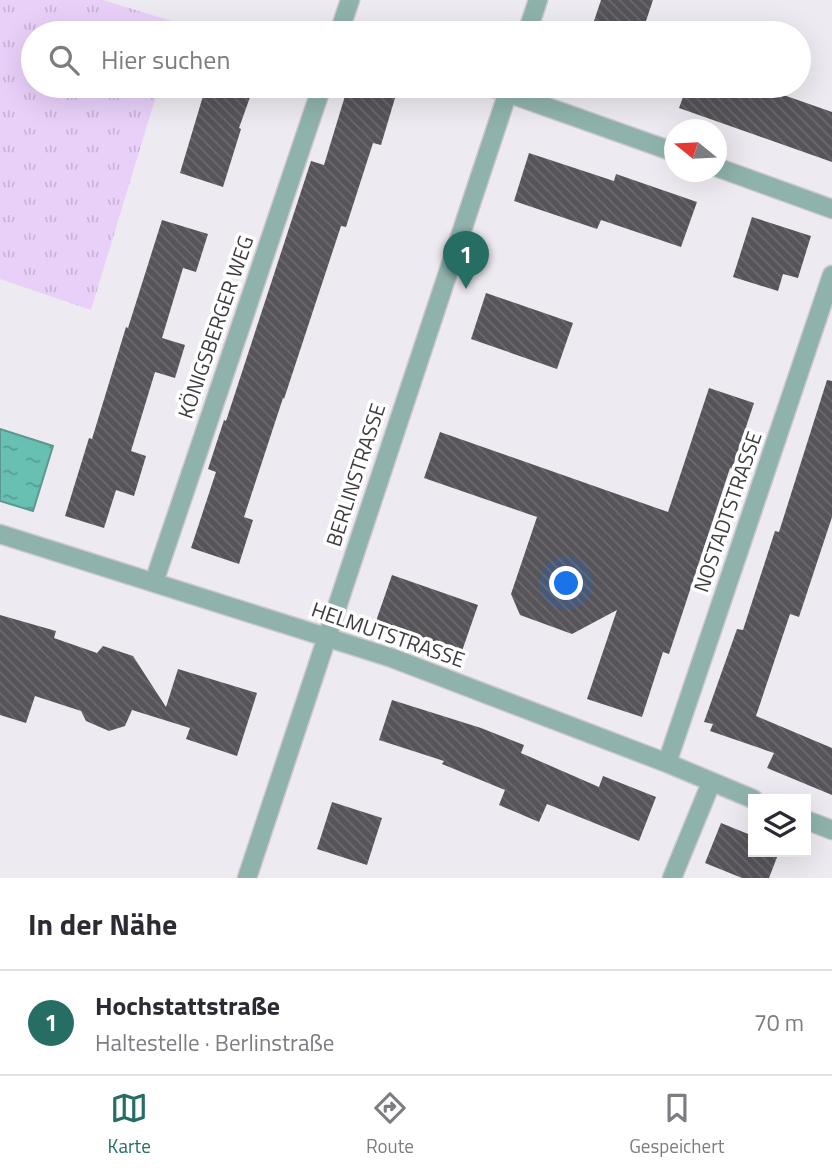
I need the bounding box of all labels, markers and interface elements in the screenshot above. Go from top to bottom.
search box [21,21,811,98]
text: Hier suchen [101,40,230,79]
icon: search [45,41,83,79]
north arrow [664,119,727,182]
street label: KÖNIGSBERGER WEG [169,231,261,423]
pin: 1 [443,231,489,289]
street label: BERLINSTRASSE [317,399,393,550]
street label: NOSTADTSTRASSE [685,427,770,596]
your location [549,566,583,600]
street label: HELMUTSTRASSE [307,593,469,675]
map controls [748,794,811,857]
button: layers [748,794,811,857]
text: In der Nähe [28,901,177,947]
text: Hochstattstraße [95,986,280,1025]
text: 1 [45,1005,57,1040]
text: 70 m [754,1005,804,1040]
text: Haltestelle · Berlinstraße [95,1025,334,1060]
tab: Karte [108,1089,151,1160]
tab: Route [366,1089,414,1160]
tab: Gespeichert [629,1089,724,1160]

